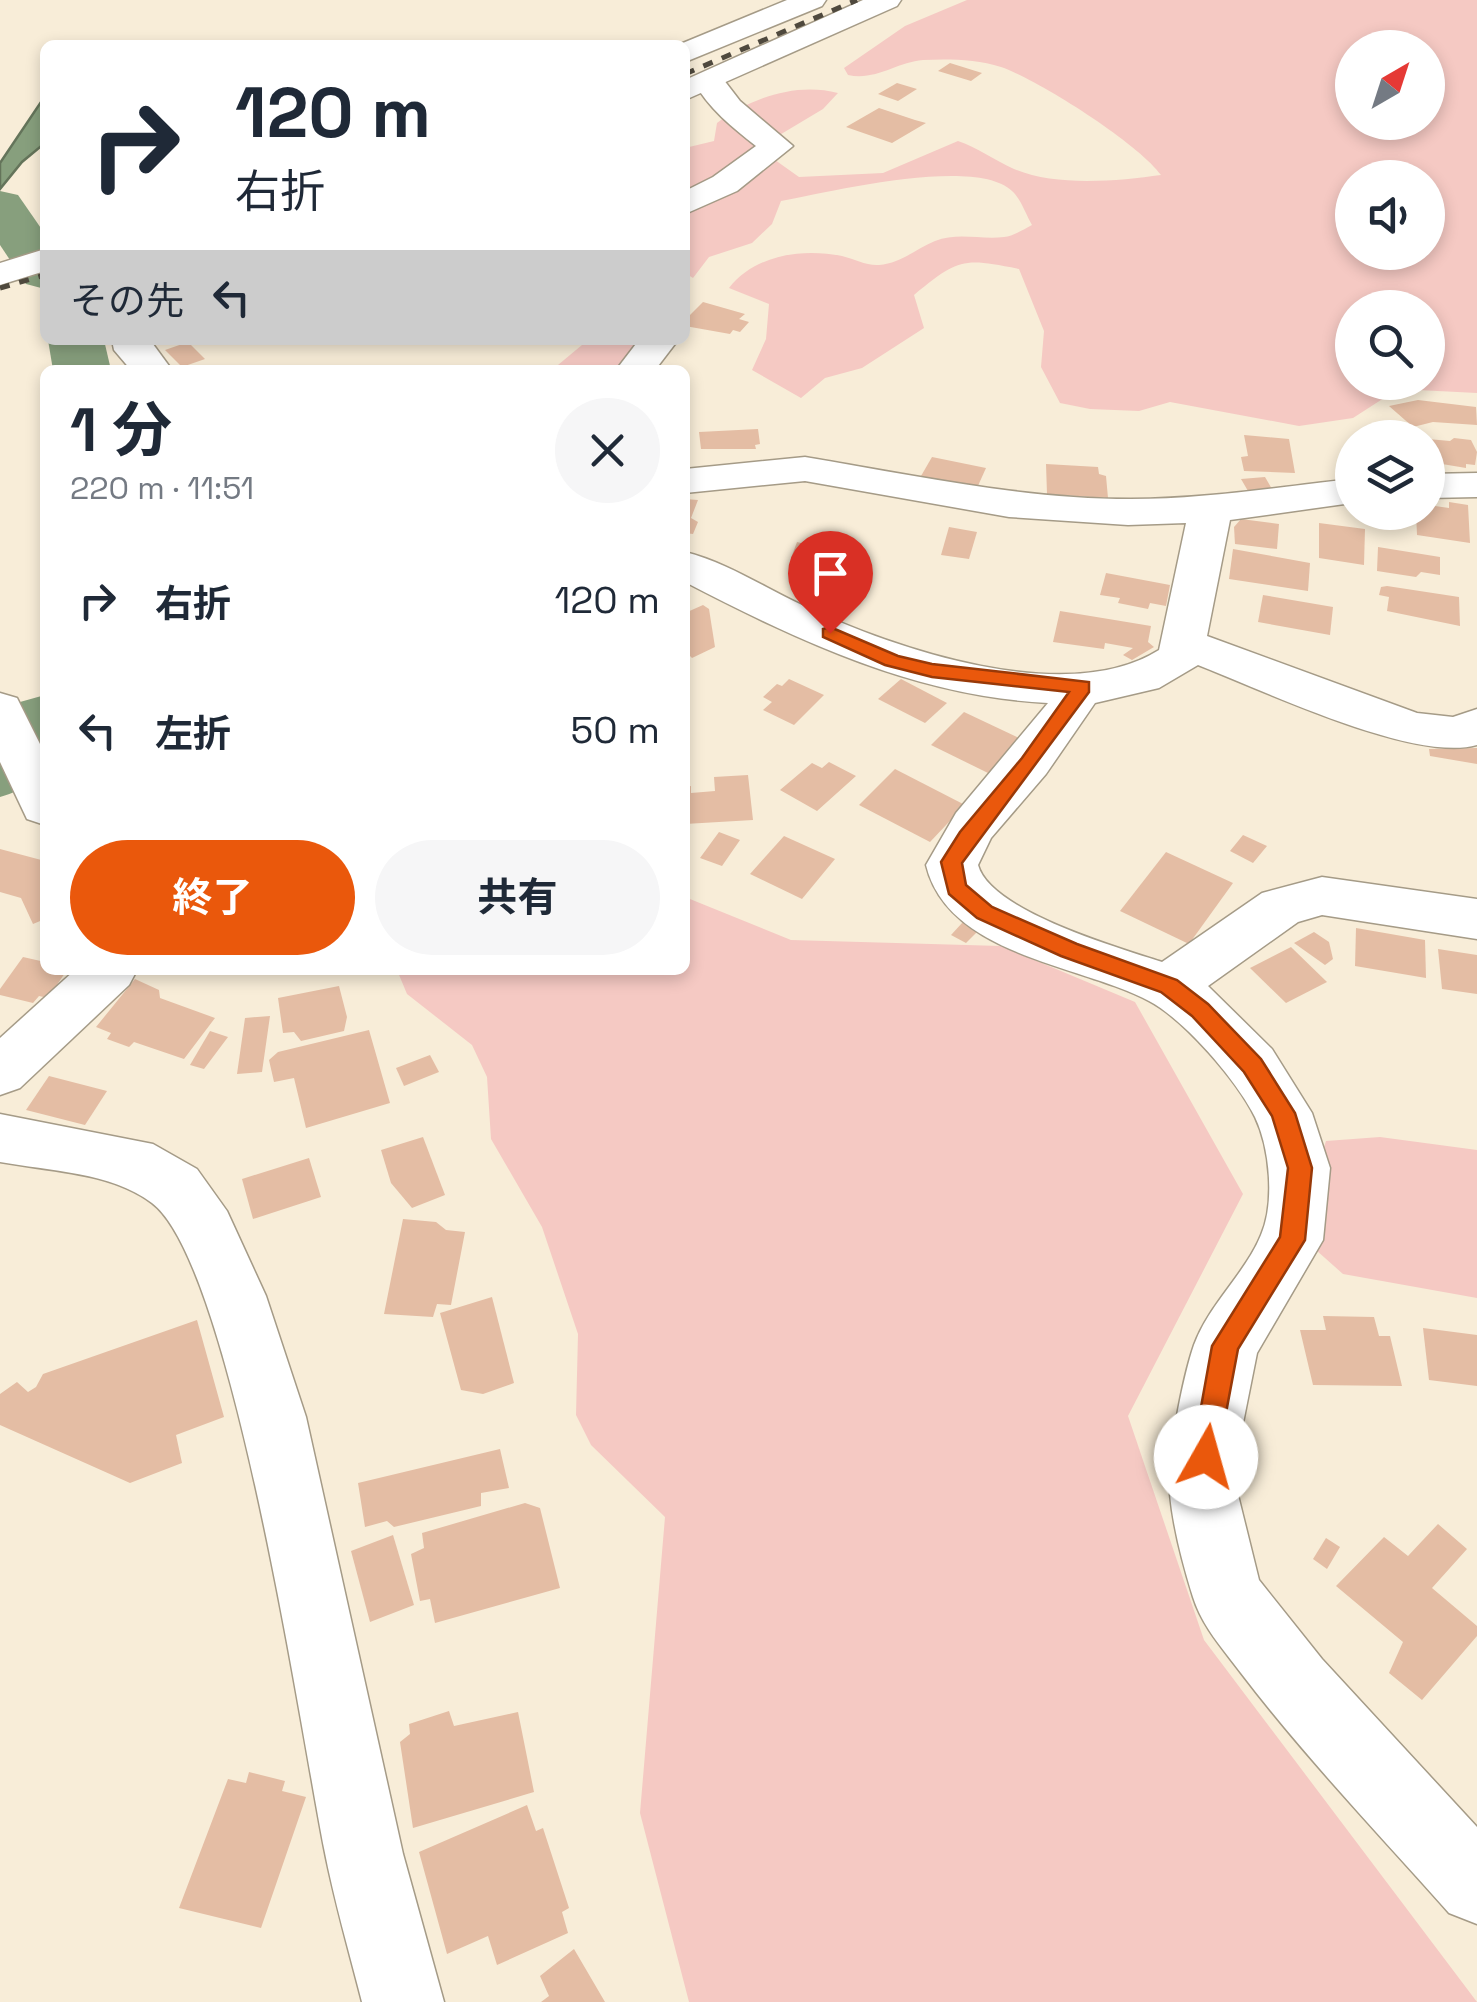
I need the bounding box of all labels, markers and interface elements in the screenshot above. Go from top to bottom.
north arrow [1335,30,1445,140]
map controls [1335,30,1445,530]
text: 120 m [235,68,431,157]
icon: right [70,80,200,210]
button: sound [1335,160,1445,270]
text: 右折 [235,163,325,220]
icon: left [204,270,259,325]
text: その先 [70,277,184,325]
button: search [1335,290,1445,400]
text: 1 分 [70,392,172,469]
button: close [555,398,660,503]
button: layers [1335,420,1445,530]
text: 220 m · 11:51 [70,468,254,508]
pin [788,531,873,634]
icon: arrive [803,546,858,601]
icon: right [70,573,125,628]
text: 120 m [554,576,660,624]
text: 右折 [155,580,231,628]
icon: left [70,703,125,758]
text: 50 m [570,706,660,754]
text: 左折 [155,710,231,758]
button: 終了 [70,840,355,955]
button: 共有 [375,840,660,955]
position arrow [1154,1405,1258,1509]

